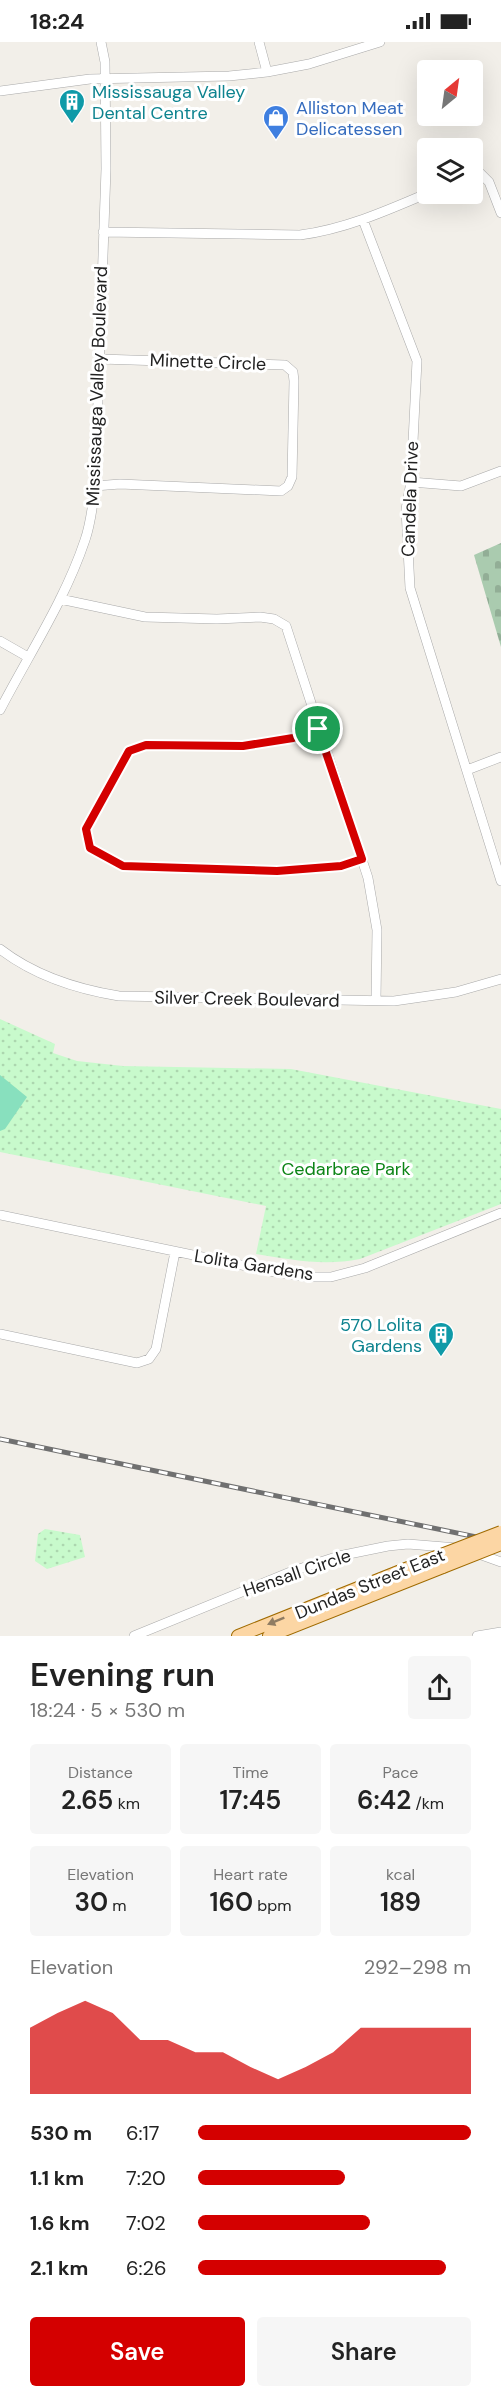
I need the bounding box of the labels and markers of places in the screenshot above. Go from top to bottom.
place label: Mississauga Valley Dental Centre [92,80,245,125]
building icon: Mississauga Valley Dental Centre [57,87,87,125]
place label: Alliston Meat Delicatessen [296,96,404,141]
shop icon: Alliston Meat Delicatessen [261,103,291,141]
pin [292,703,343,754]
place label: 570 Lolita Gardens [340,1313,422,1358]
building icon: 570 Lolita Gardens [426,1320,456,1358]

